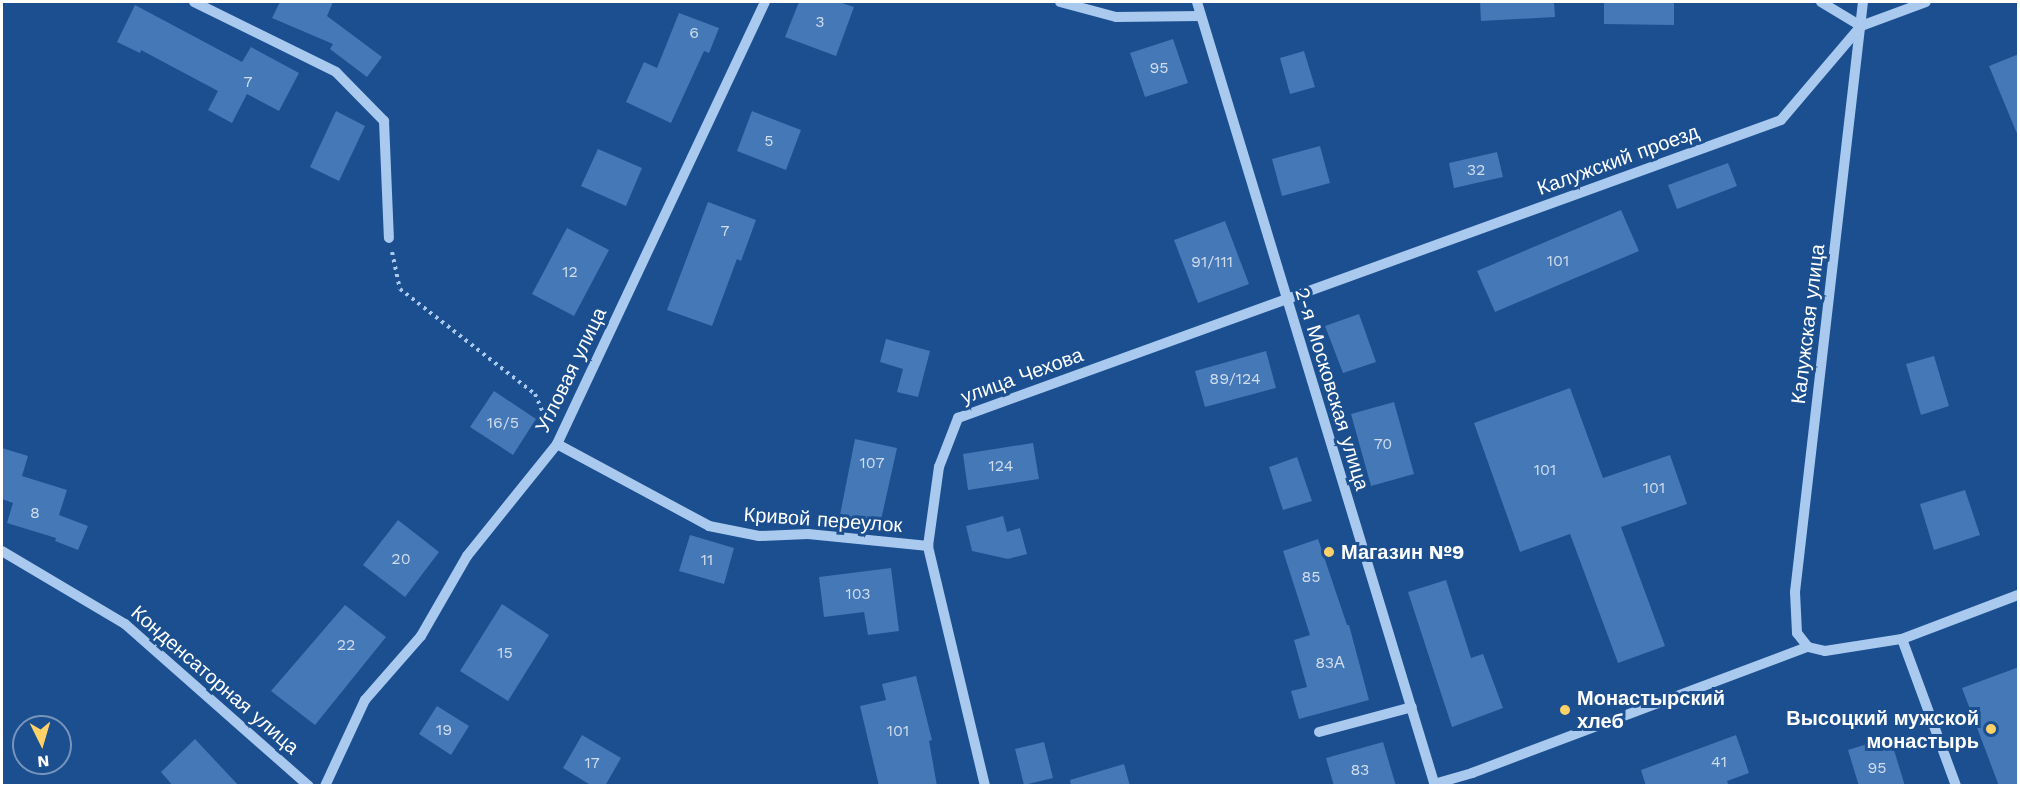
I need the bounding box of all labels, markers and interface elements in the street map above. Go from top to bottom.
house number: 3 [815,12,825,32]
house number: 6 [689,23,699,43]
house number: 95 [1149,58,1169,78]
house number: 7 [244,72,252,92]
street label: Калужский проезд [1534,120,1702,200]
house number: 5 [764,131,774,151]
house number: 32 [1467,160,1485,180]
house number: 7 [721,221,729,241]
street label: Калужская улица [1786,243,1830,405]
house number: 101 [1547,251,1569,271]
house number: 91/111 [1191,252,1233,272]
house number: 12 [562,262,578,282]
street label: 2-я Московская улица [1290,285,1374,493]
street label: Угловая улица [530,304,612,436]
street label: улица Чехова [958,343,1086,409]
house number: 89/124 [1209,369,1261,389]
house number: 16/5 [487,413,519,433]
house number: 70 [1374,434,1392,454]
house number: 107 [860,453,884,473]
house number: 124 [989,456,1013,476]
house number: 101 [1534,460,1556,480]
house number: 101 [1643,478,1665,498]
street label: Кривой переулок [743,502,903,538]
house number: 8 [30,503,40,523]
place label: Магазин №9 [1341,540,1464,564]
marker: Магазин №9 [1322,545,1336,559]
house number: 20 [391,549,411,569]
house number: 11 [701,550,713,570]
house number: 85 [1301,567,1321,587]
house number: 103 [845,584,871,604]
street label: Конденсаторная улица [126,601,304,759]
house number: 22 [337,635,355,655]
house number: 15 [497,643,513,663]
house number: 83А [1315,653,1345,673]
place label: Монастырский хлеб [1577,686,1725,733]
marker: Монастырский хлеб [1558,703,1572,717]
place label: Высоцкий мужской монастырь [1786,706,1979,753]
north arrow [12,715,72,775]
house number: 19 [436,720,452,740]
house number: 101 [887,721,909,741]
marker: Высоцкий мужской монастырь [1984,722,1998,736]
text: N [37,751,50,771]
house number: 41 [1711,752,1727,772]
house number: 17 [584,753,600,773]
house number: 95 [1867,758,1887,778]
house number: 83 [1351,760,1369,780]

